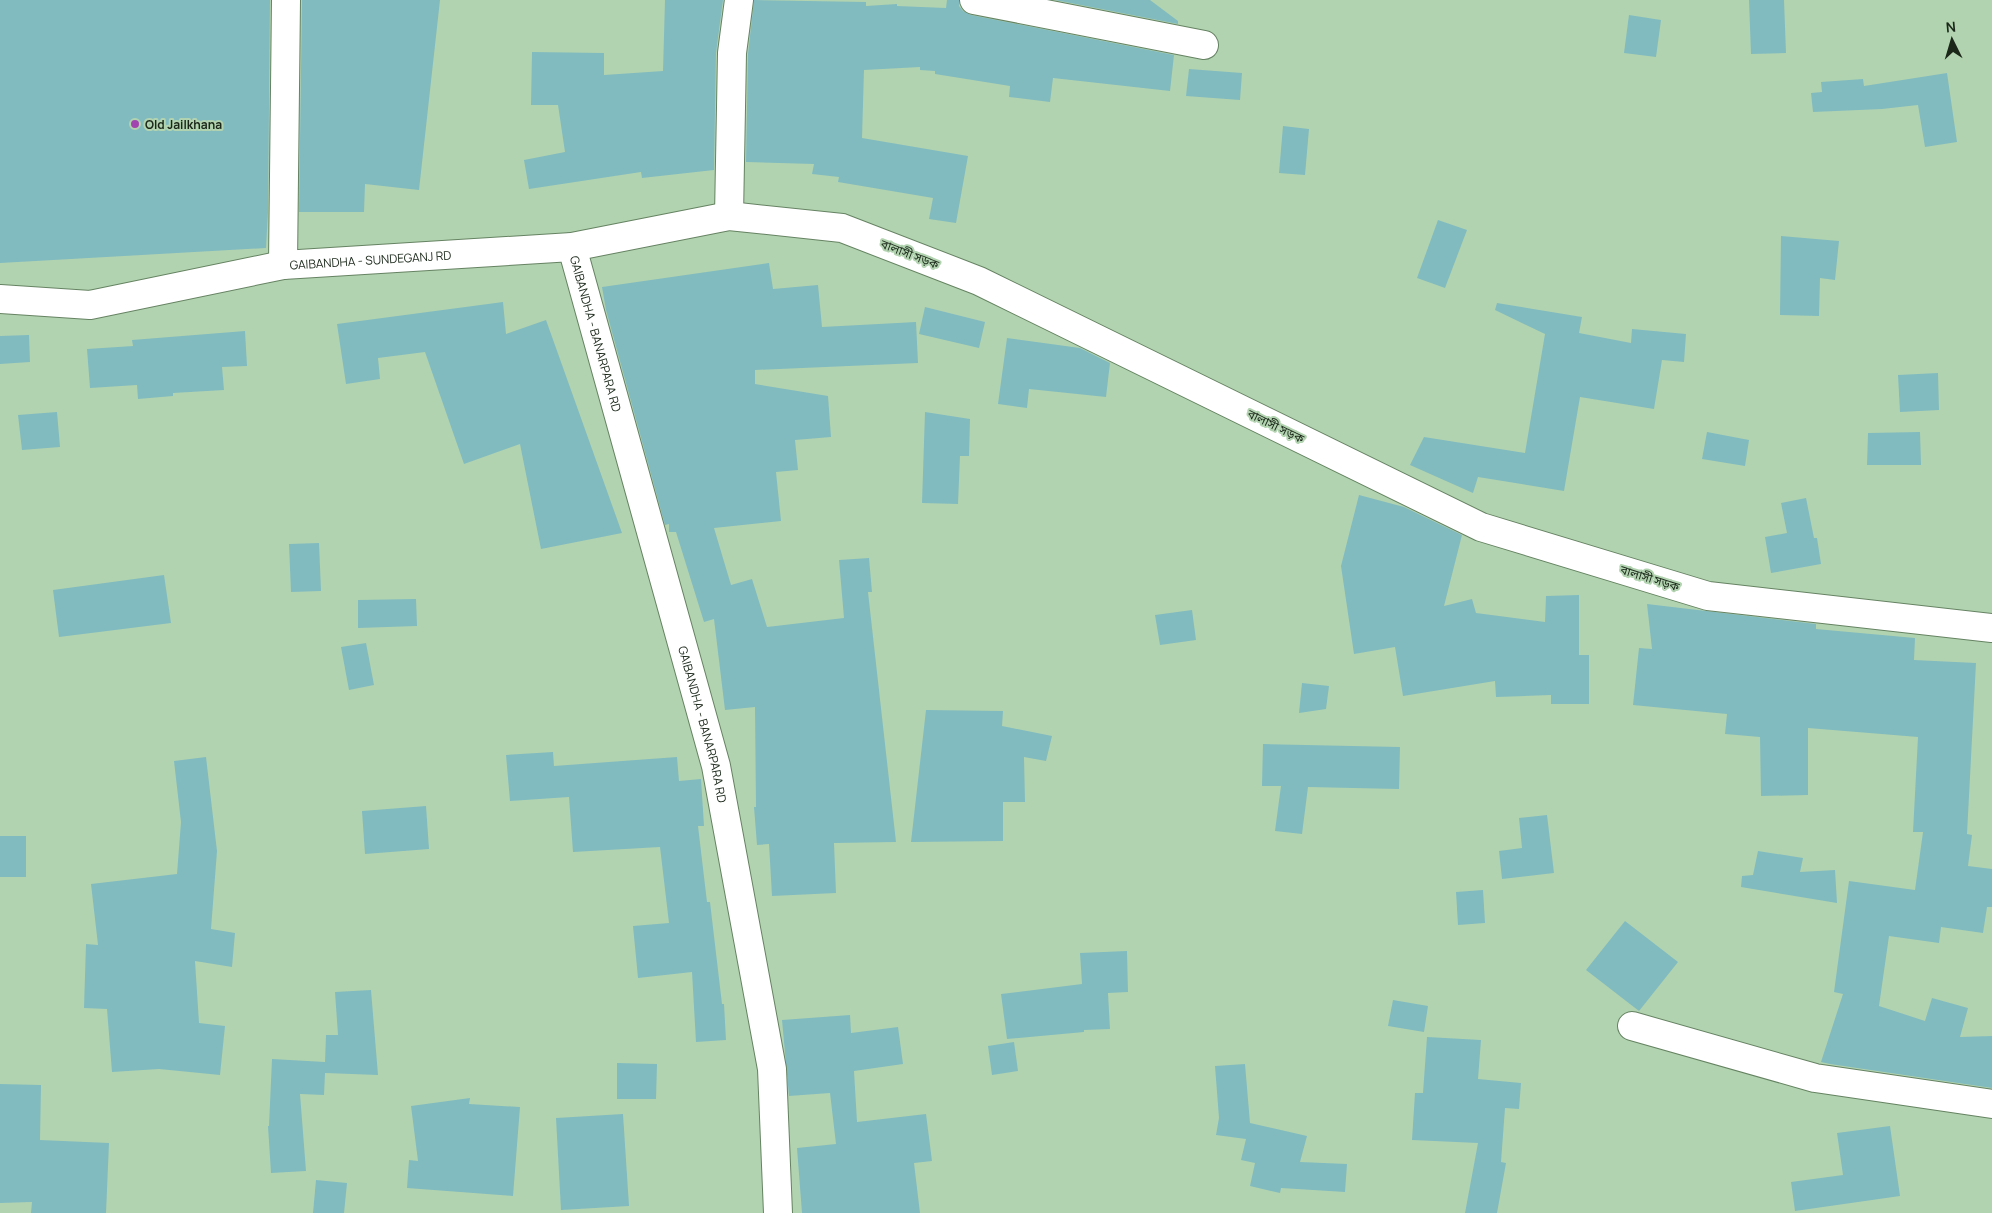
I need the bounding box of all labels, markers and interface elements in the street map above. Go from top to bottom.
north arrow [1927,15,1977,65]
text: N [1945,17,1957,36]
place label: Old Jailkhana [145,116,222,133]
marker: Old Jailkhana [129,118,141,130]
street label: বালাসী সড়ক [878,235,942,273]
street label: GAIBANDHA - SUNDEGANJ RD [289,246,452,273]
street label: GAIBANDHA - BANARPARA RD [566,254,626,414]
street label: বালাসী সড়ক [1244,405,1307,447]
street label: বালাসী সড়ক [1617,561,1682,595]
street label: GAIBANDHA - BANARPARA RD [675,644,731,804]

